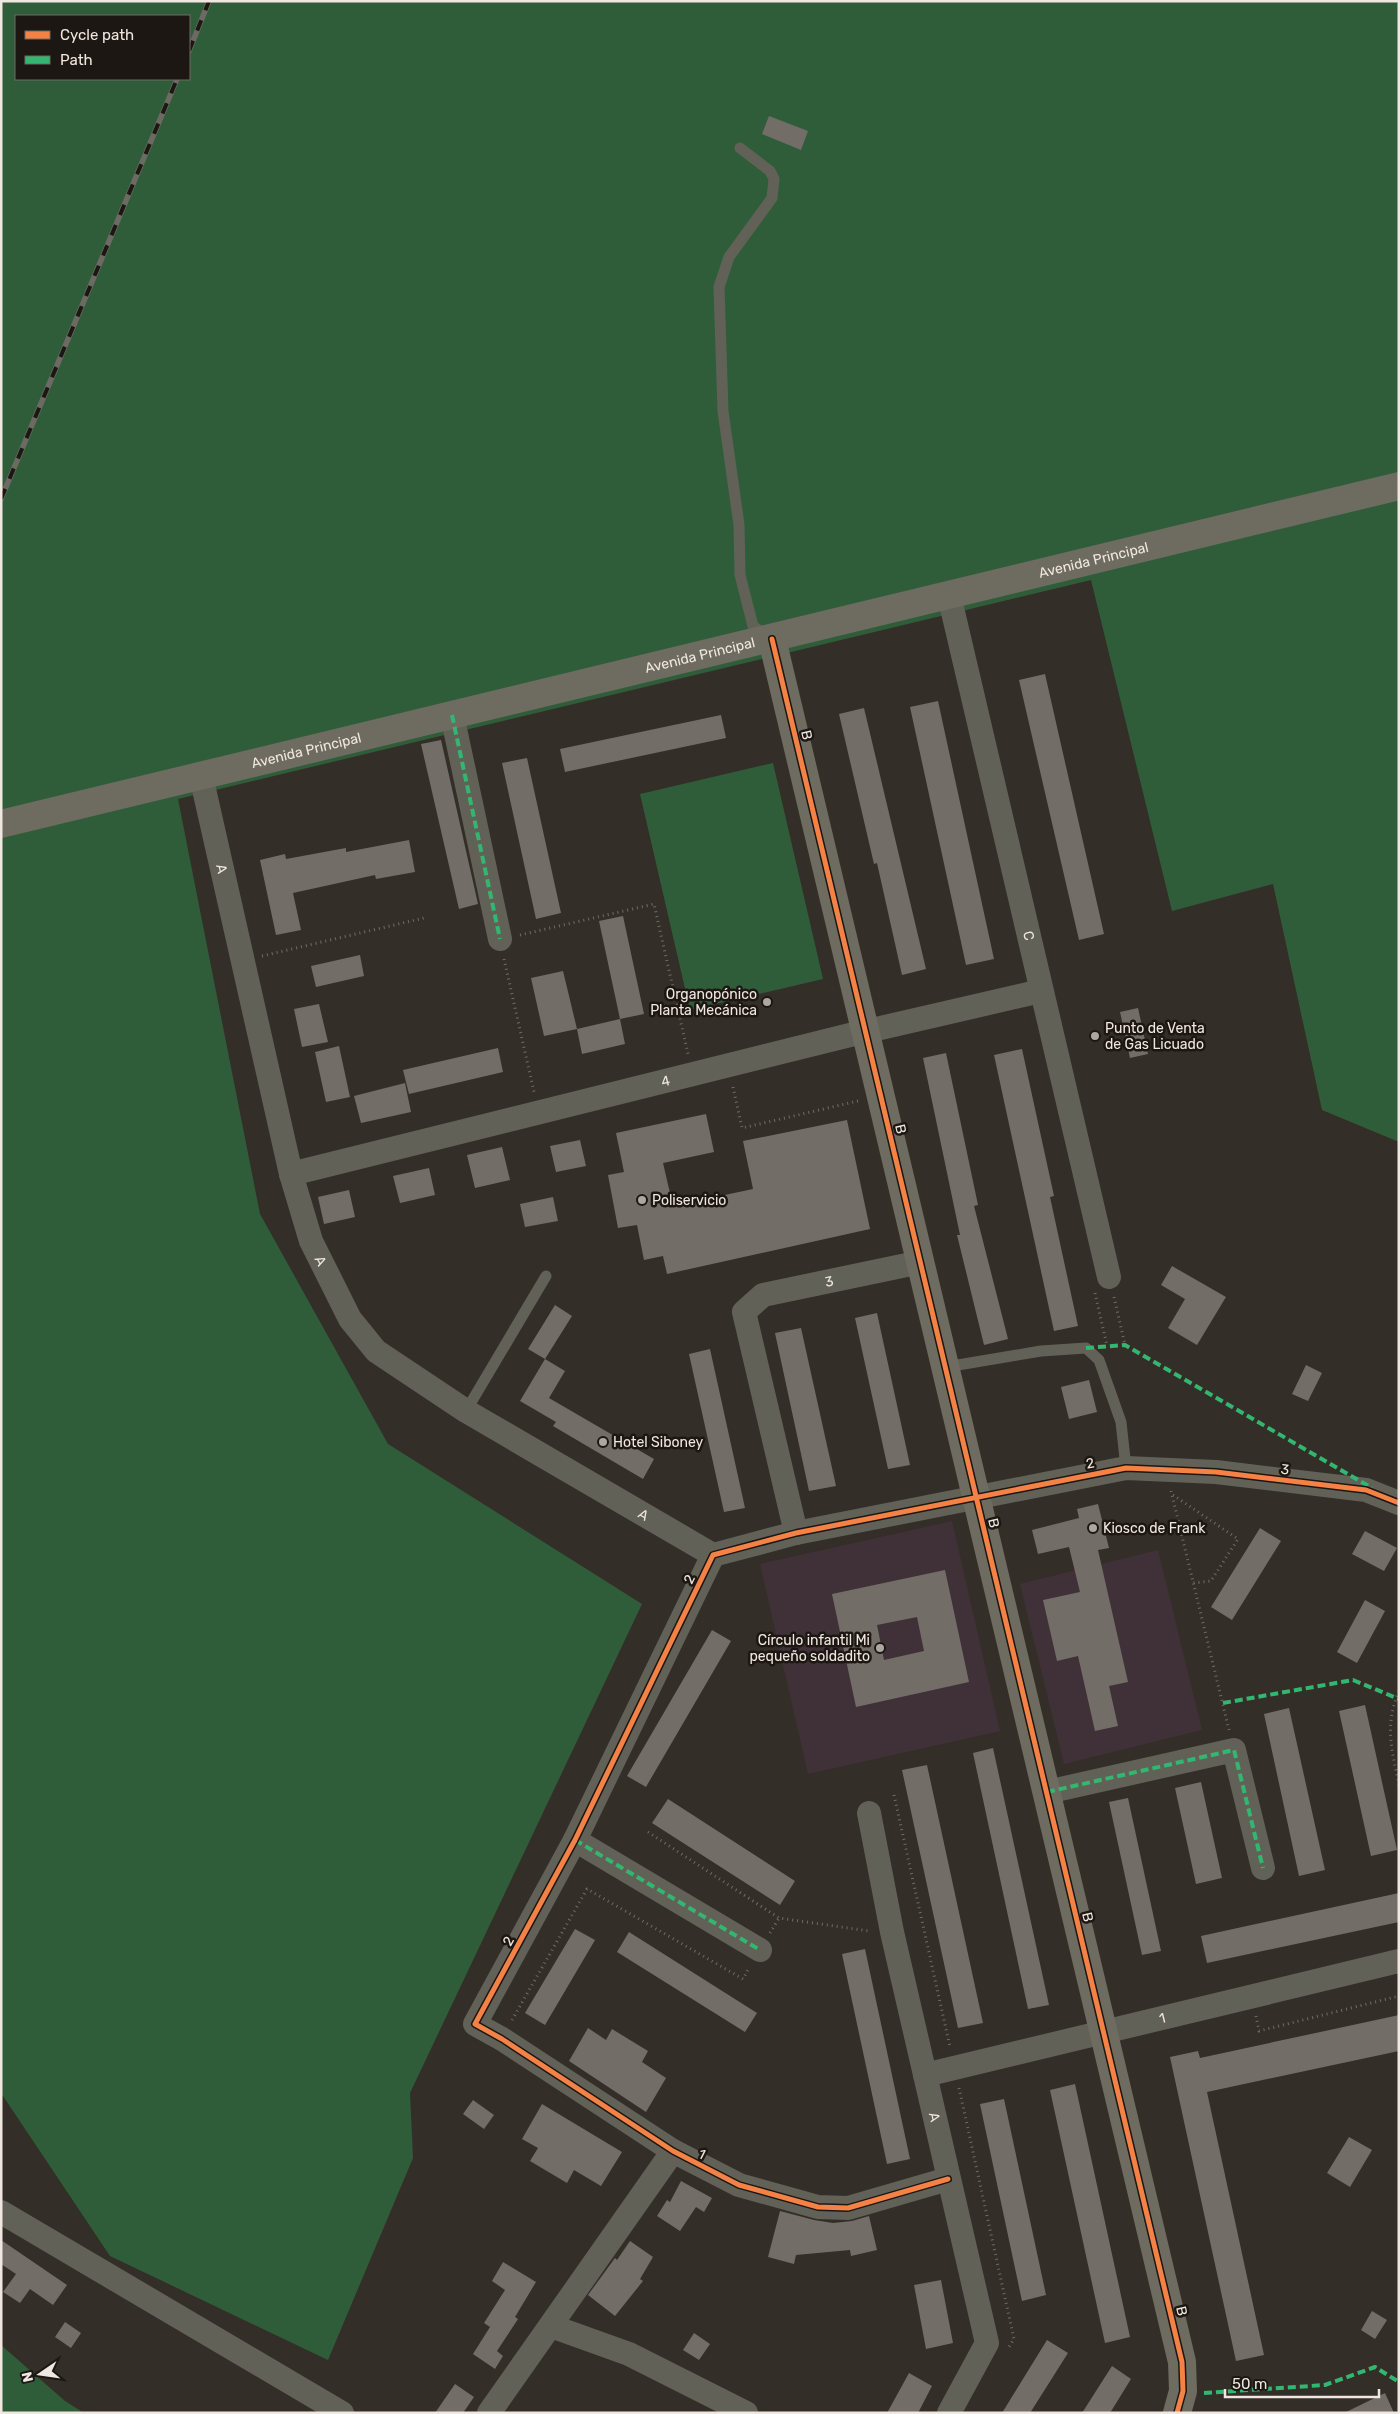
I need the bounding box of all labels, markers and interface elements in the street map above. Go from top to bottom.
legend [15,15,190,80]
text: Cycle path [60,26,134,44]
text: Path [60,51,93,69]
street label: Avenida Principal [1037,539,1150,582]
street label: Avenida Principal [643,634,757,677]
street label: Avenida Principal [250,729,363,772]
street label: B [797,729,816,742]
street label: A [212,862,231,876]
street label: C [1019,929,1038,942]
place label: Organopónico Planta Mecánica [650,986,757,1019]
marker: Organopónico Planta Mecánica [761,996,773,1008]
place label: Punto de Venta de Gas Licuado [1105,1020,1205,1053]
marker: Punto de Venta de Gas Licuado [1089,1030,1101,1042]
street label: 4 [659,1072,672,1091]
street label: B [891,1123,910,1136]
place label: Poliservicio [652,1192,726,1209]
marker: Poliservicio [636,1194,648,1206]
street label: A [311,1253,330,1269]
street label: 3 [823,1273,835,1291]
place label: Hotel Siboney [613,1434,704,1451]
marker: Hotel Siboney [597,1436,609,1448]
street label: 2 [1084,1454,1096,1473]
street label: 3 [1280,1461,1290,1478]
street label: A [635,1505,652,1525]
street label: B [984,1517,1003,1530]
place label: Kiosco de Frank [1103,1520,1206,1537]
marker: Kiosco de Frank [1087,1522,1099,1534]
street label: 2 [680,1572,699,1587]
place label: Círculo infantil Mi pequeño soldadito [749,1632,870,1665]
marker: Círculo infantil Mi pequeño soldadito [874,1642,886,1654]
street label: B [1078,1911,1097,1924]
street label: 2 [499,1934,518,1949]
street label: 1 [1157,2009,1167,2027]
street label: A [925,2111,944,2124]
street label: 1 [695,2146,708,2163]
street label: B [1172,2305,1191,2318]
north arrow [15,2349,65,2399]
scale bar [1225,2366,1379,2398]
text: N [18,2370,37,2384]
text: 50 m [1232,2375,1267,2393]

